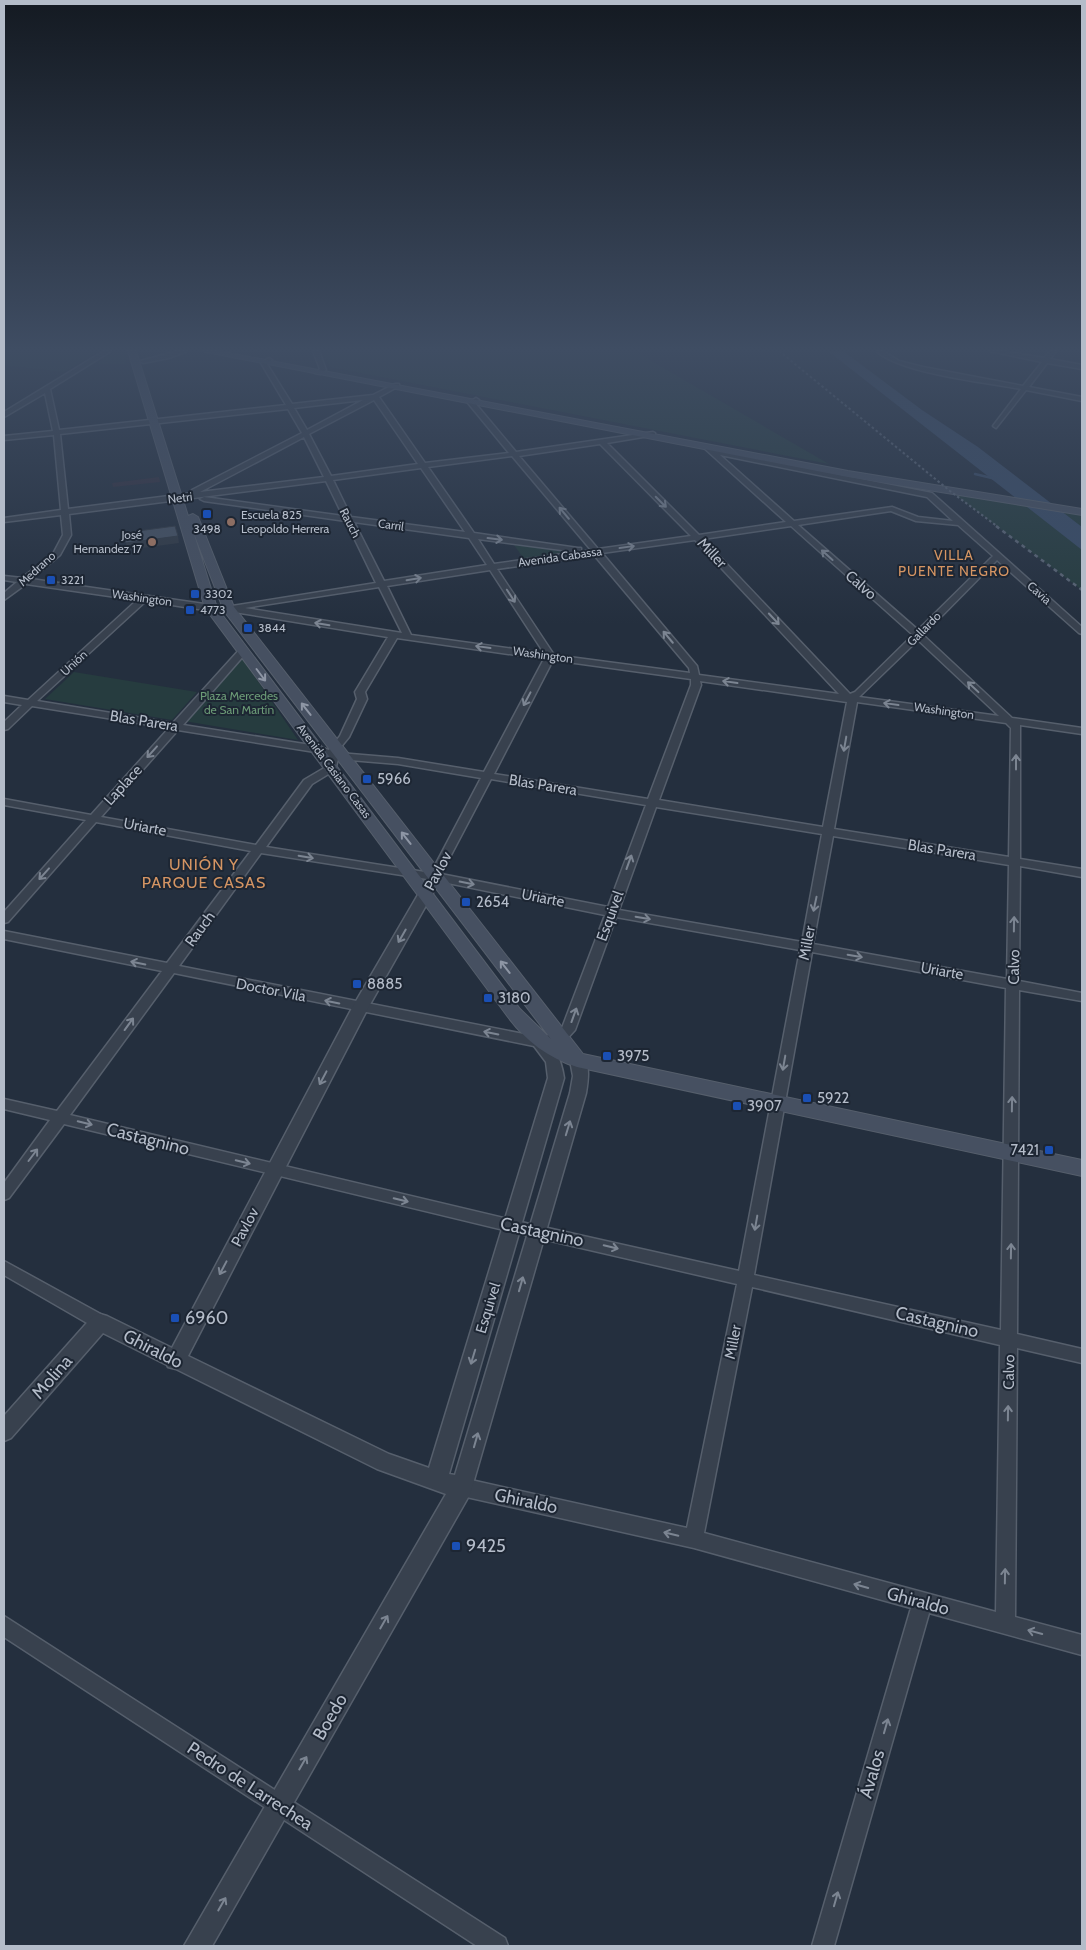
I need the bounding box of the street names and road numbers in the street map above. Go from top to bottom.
street label: Netri [167,489,193,506]
street label: Rauch [337,505,364,540]
street label: Carril [377,515,405,534]
street label: Miller [694,534,731,572]
street label: Avenida Cabassa [517,543,603,570]
street label: Medrano [15,548,59,589]
street label: Calvo [842,567,880,603]
street label: Cavia [1024,578,1055,607]
street label: Washington [111,586,173,609]
street label: Gallardo [903,608,944,649]
street label: Washington [512,643,574,666]
street label: Unión [57,646,90,679]
street label: Washington [913,699,975,722]
street label: Blas Parera [109,707,180,735]
street label: Avenida Casiano Casas [294,720,375,821]
street label: Laplace [100,761,146,809]
street label: Blas Parera [508,771,579,799]
street label: Uriarte [122,814,168,840]
street label: Blas Parera [907,836,978,864]
street label: Pavlov [420,848,456,894]
street label: Uriarte [520,885,566,911]
street label: Esquivel [593,888,628,944]
street label: Rauch [181,908,219,950]
street label: Miller [795,924,819,962]
street label: Calvo [1005,949,1023,985]
street label: Uriarte [919,958,965,984]
street label: Doctor Vila [234,974,308,1006]
street label: Castagnino [104,1118,192,1160]
street label: Pavlov [227,1204,263,1250]
street label: Castagnino [498,1212,586,1252]
street label: Esquivel [472,1280,504,1336]
street label: Castagnino [893,1302,981,1342]
street label: Miller [721,1323,745,1361]
street label: Ghiraldo [120,1325,187,1373]
street label: Molina [27,1350,77,1403]
street label: Calvo [1000,1354,1018,1390]
street label: Ghiraldo [493,1484,560,1518]
street label: Ghiraldo [884,1582,952,1620]
street label: Boedo [308,1690,352,1744]
street label: Pedro de Larrechea [183,1737,317,1835]
street label: Ávalos [855,1747,889,1801]

